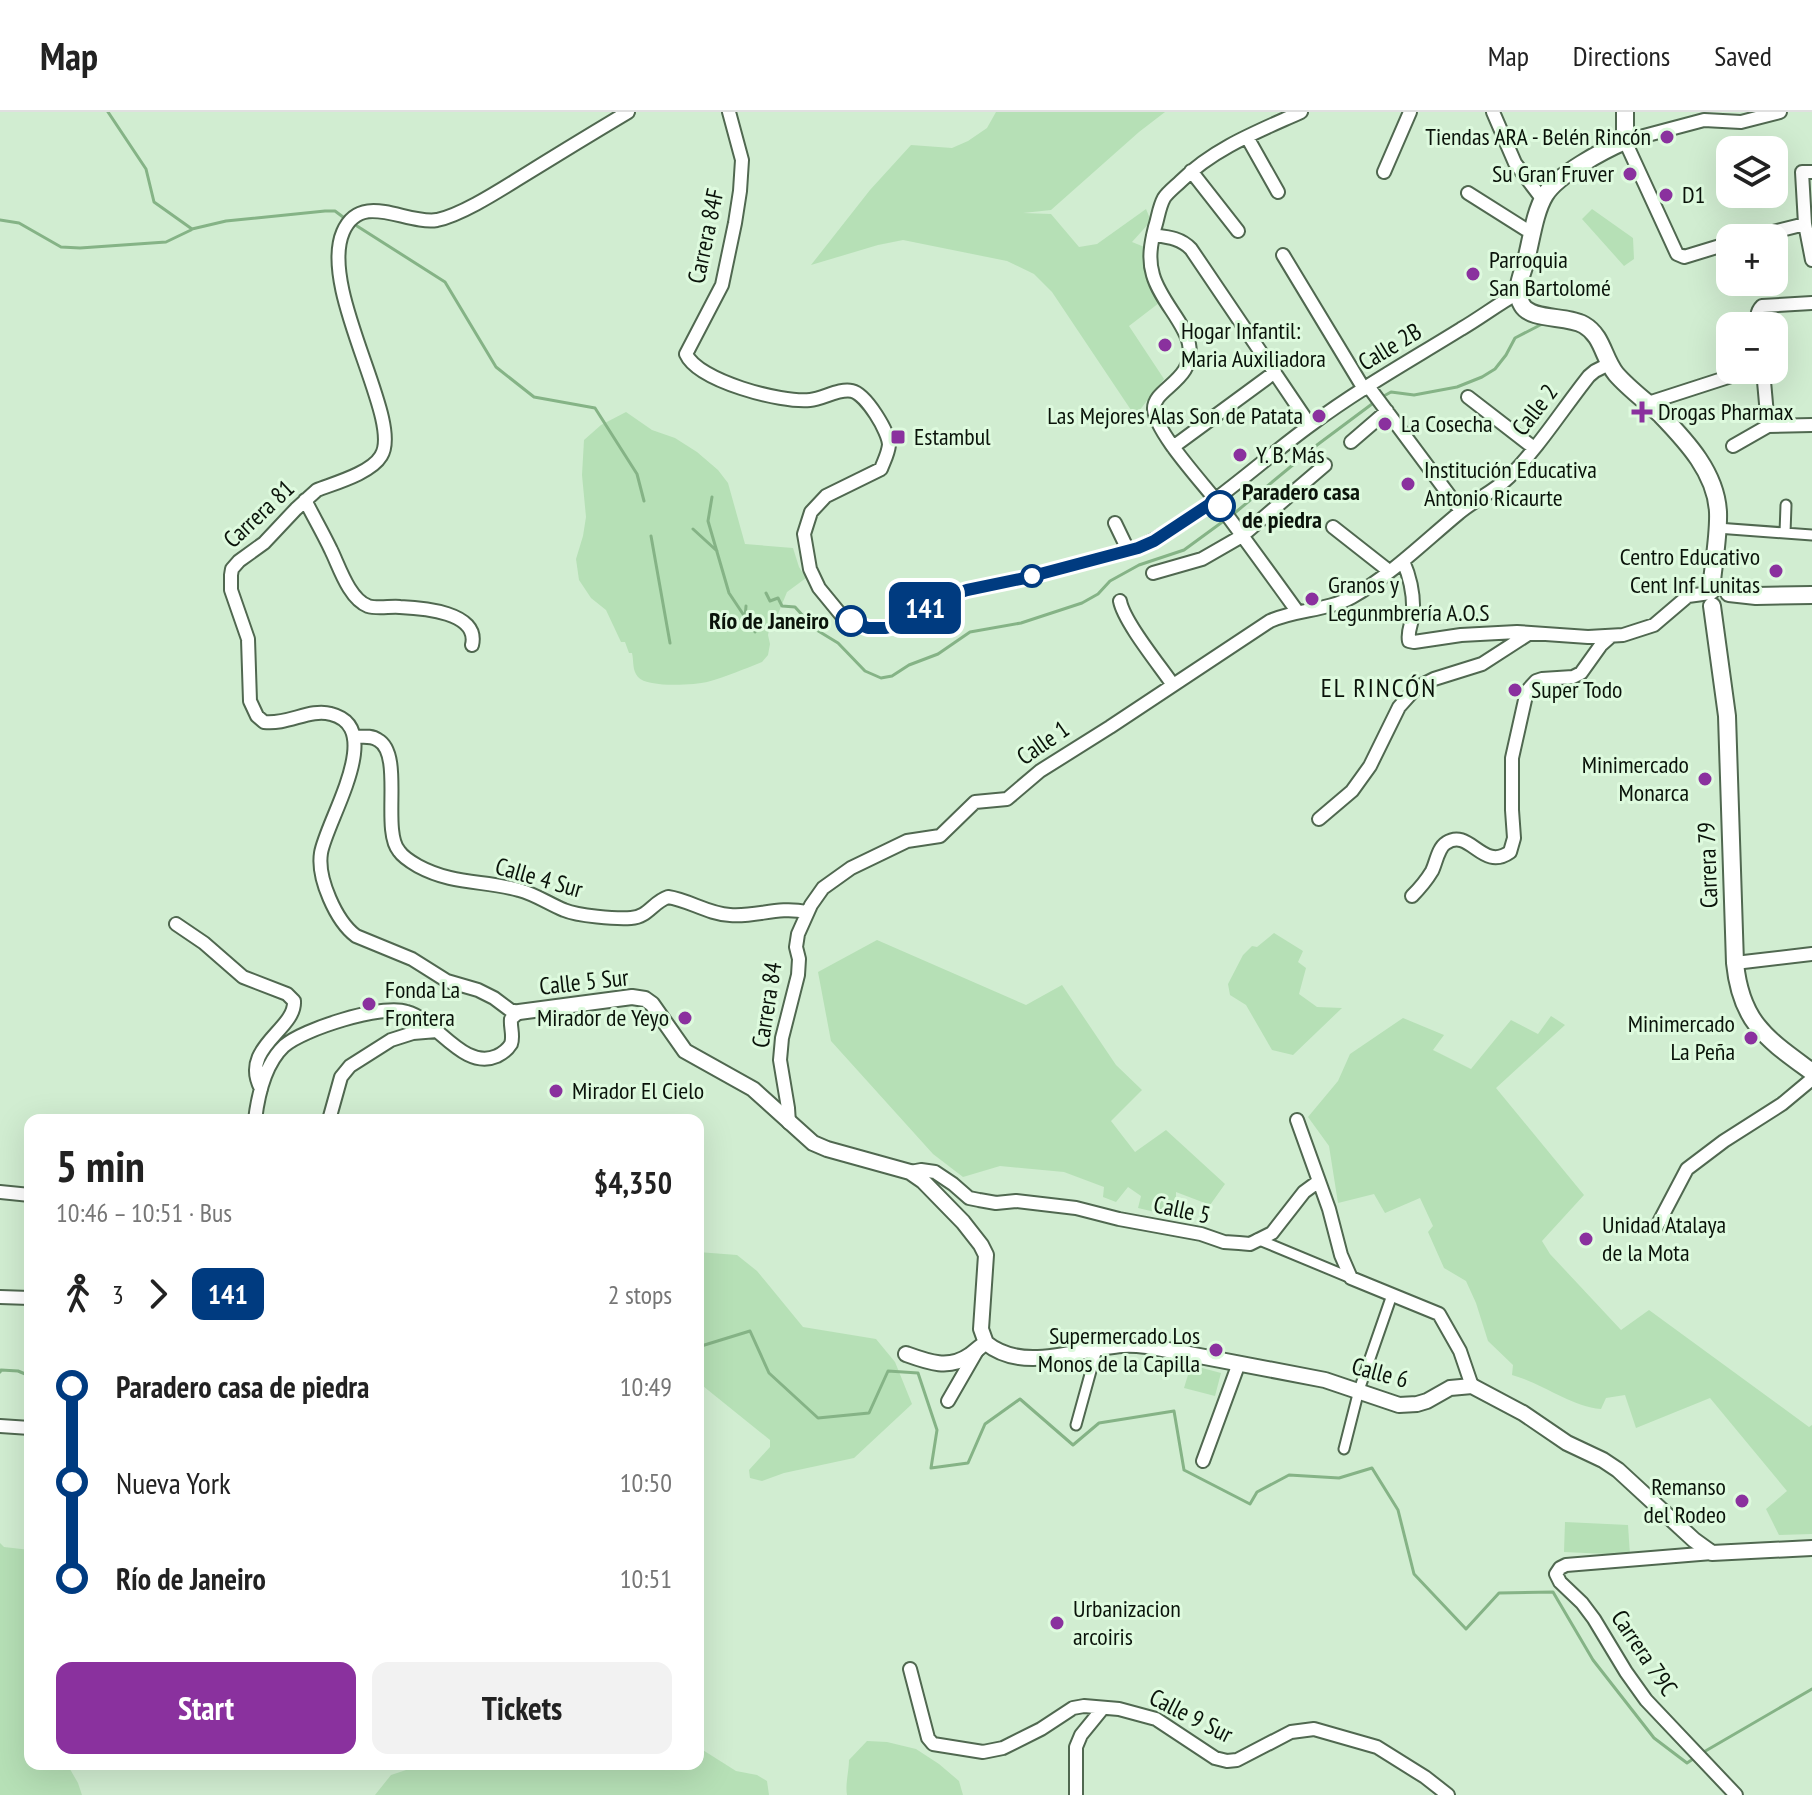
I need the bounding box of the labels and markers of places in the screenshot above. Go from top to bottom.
place label: Tiendas ARA - Belén Rincón [1425,121,1651,152]
marker: Tiendas ARA - Belén Rincón [1658,128,1676,146]
place label: Su Gran Fruver [1492,158,1614,189]
marker: Su Gran Fruver [1621,165,1639,183]
place label: D1 [1682,179,1705,210]
marker: D1 [1657,186,1675,204]
place label: Parroquia San Bartolomé [1489,244,1611,303]
marker: Parroquia San Bartolomé [1464,265,1482,283]
place label: Hogar Infantil: Maria Auxiliadora [1181,315,1326,374]
marker: Hogar Infantil: Maria Auxiliadora [1156,336,1174,354]
place label: Drogas Pharmax [1658,396,1793,427]
place label: Las Mejores Alas Son de Patata [1047,400,1303,431]
marker: Drogas Pharmax [1633,403,1651,421]
marker: Las Mejores Alas Son de Patata [1310,407,1328,425]
place label: La Cosecha [1401,408,1493,439]
marker: La Cosecha [1376,415,1394,433]
place label: Estambul [914,421,991,452]
marker: Estambul [889,428,907,446]
place label: Y. B. Más [1256,439,1325,470]
marker: Y. B. Más [1231,446,1249,464]
place label: Institución Educativa Antonio Ricaurte [1424,454,1597,513]
marker: Institución Educativa Antonio Ricaurte [1399,475,1417,493]
place label: Paradero casa de piedra [1242,476,1360,535]
marker: Paradero casa de piedra [1205,491,1235,521]
place label: Centro Educativo Cent Inf Lunitas [1620,541,1760,600]
marker: Centro Educativo Cent Inf Lunitas [1767,562,1785,580]
unlabelled marker [1021,565,1043,587]
place label: Granos y Legunmbrería A.O.S [1328,569,1490,628]
marker: Granos y Legunmbrería A.O.S [1303,590,1321,608]
place label: Río de Janeiro [709,605,829,636]
marker: Río de Janeiro [836,606,866,636]
place label: Super Todo [1531,674,1622,705]
marker: Super Todo [1506,681,1524,699]
place label: Minimercado Monarca [1582,749,1689,808]
marker: Minimercado Monarca [1696,770,1714,788]
place label: Fonda La Frontera [385,974,460,1033]
marker: Fonda La Frontera [360,995,378,1013]
place label: Mirador de Yeyo [537,1002,669,1033]
place label: Minimercado La Peña [1628,1008,1735,1067]
marker: Mirador de Yeyo [676,1009,694,1027]
marker: Minimercado La Peña [1742,1029,1760,1047]
place label: Mirador El Cielo [572,1075,704,1106]
marker: Mirador El Cielo [547,1082,565,1100]
place label: Unidad Atalaya de la Mota [1602,1209,1726,1268]
marker: Unidad Atalaya de la Mota [1577,1230,1595,1248]
place label: Supermercado Los Monos de la Capilla [1038,1320,1200,1379]
marker: Supermercado Los Monos de la Capilla [1207,1341,1225,1359]
place label: Remanso del Rodeo [1644,1471,1726,1530]
marker: Remanso del Rodeo [1733,1492,1751,1510]
place label: Urbanizacion arcoiris [1073,1593,1181,1652]
marker: Urbanizacion arcoiris [1048,1614,1066,1632]

